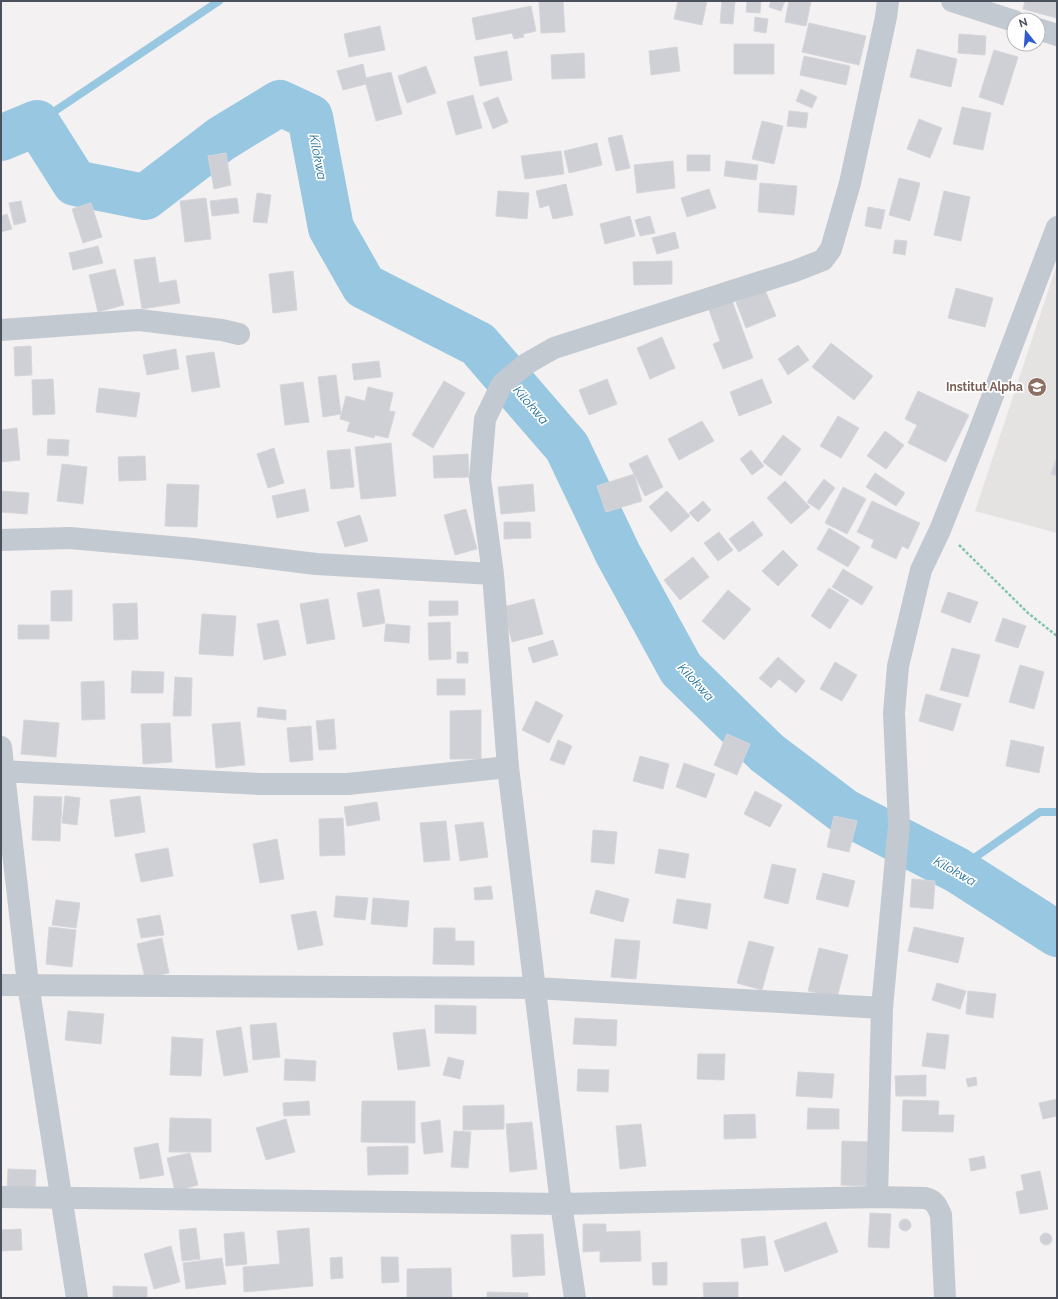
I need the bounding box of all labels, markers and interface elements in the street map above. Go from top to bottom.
north arrow [1006,12,1046,52]
text: N [1017,15,1029,30]
water label: Kilokwa [306,133,330,181]
school or university icon: Institut Alpha [1026,376,1048,398]
place label: Institut Alpha [946,380,1023,394]
water label: Kilokwa [510,383,552,427]
water label: Kilokwa [675,660,717,704]
water label: Kilokwa [931,853,979,889]

